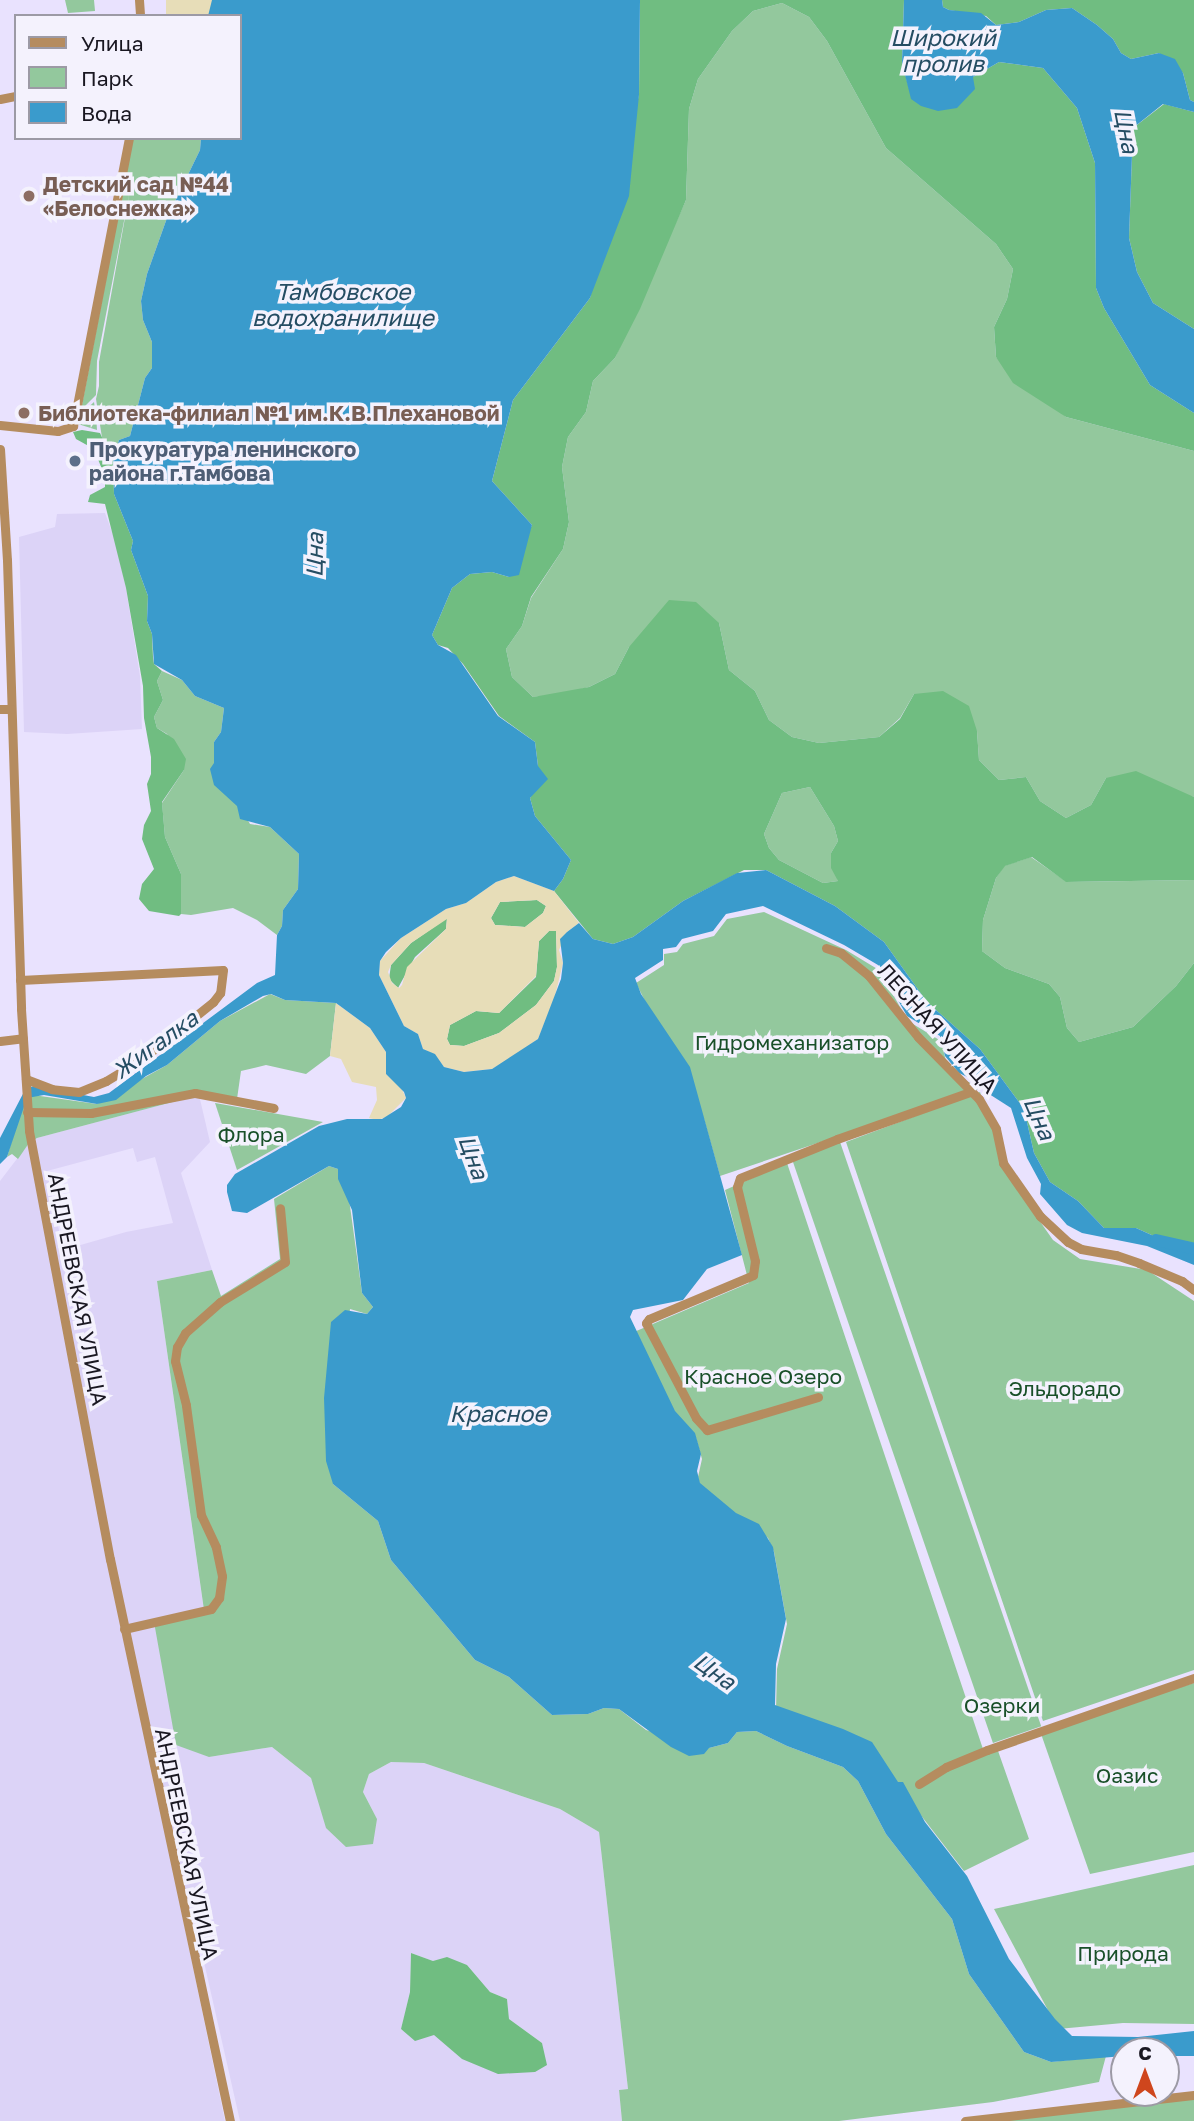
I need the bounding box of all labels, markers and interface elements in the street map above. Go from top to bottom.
legend [14,14,242,140]
water label: Широкий пролив [890,23,996,77]
text: Улица [81,30,144,56]
text: Парк [81,65,134,91]
text: Вода [81,100,132,126]
water label: Цна [1109,106,1145,156]
place label: Детский сад №44 «Белоснежка» [43,171,229,221]
marker: Детский сад №44 «Белоснежка» [21,188,37,204]
water label: Тамбовское водохранилище [252,277,434,331]
place label: Библиотека-филиал №1 им.К.В.Плехановой [38,400,500,426]
marker: Библиотека-филиал №1 им.К.В.Плехановой [16,405,32,421]
place label: Прокуратура ленинского района г.Тамбова [89,436,356,486]
marker: Прокуратура ленинского района г.Тамбова [67,453,83,469]
water label: Цна [300,532,328,578]
street label: ЛЕСНАЯ УЛИЦА [873,958,1003,1098]
water label: Жигалка [107,1004,203,1084]
park label: Гидромеханизатор [695,1029,889,1055]
water label: Цна [1018,1092,1062,1144]
park label: Флора [217,1121,285,1147]
water label: Цна [453,1131,495,1183]
street label: АНДРЕЕВСКАЯ УЛИЦА [43,1171,113,1407]
park label: Красное Озеро [684,1363,842,1389]
park label: Эльдорадо [1009,1375,1121,1401]
water label: Красное [450,1399,546,1427]
water label: Цна [689,1647,741,1695]
park label: Озерки [964,1692,1040,1718]
street label: АНДРЕЕВСКАЯ УЛИЦА [150,1726,224,1962]
park label: Оазис [1096,1762,1158,1788]
park label: Природа [1077,1940,1169,1966]
north arrow [1110,2037,1180,2107]
text: С [1138,2041,1152,2064]

